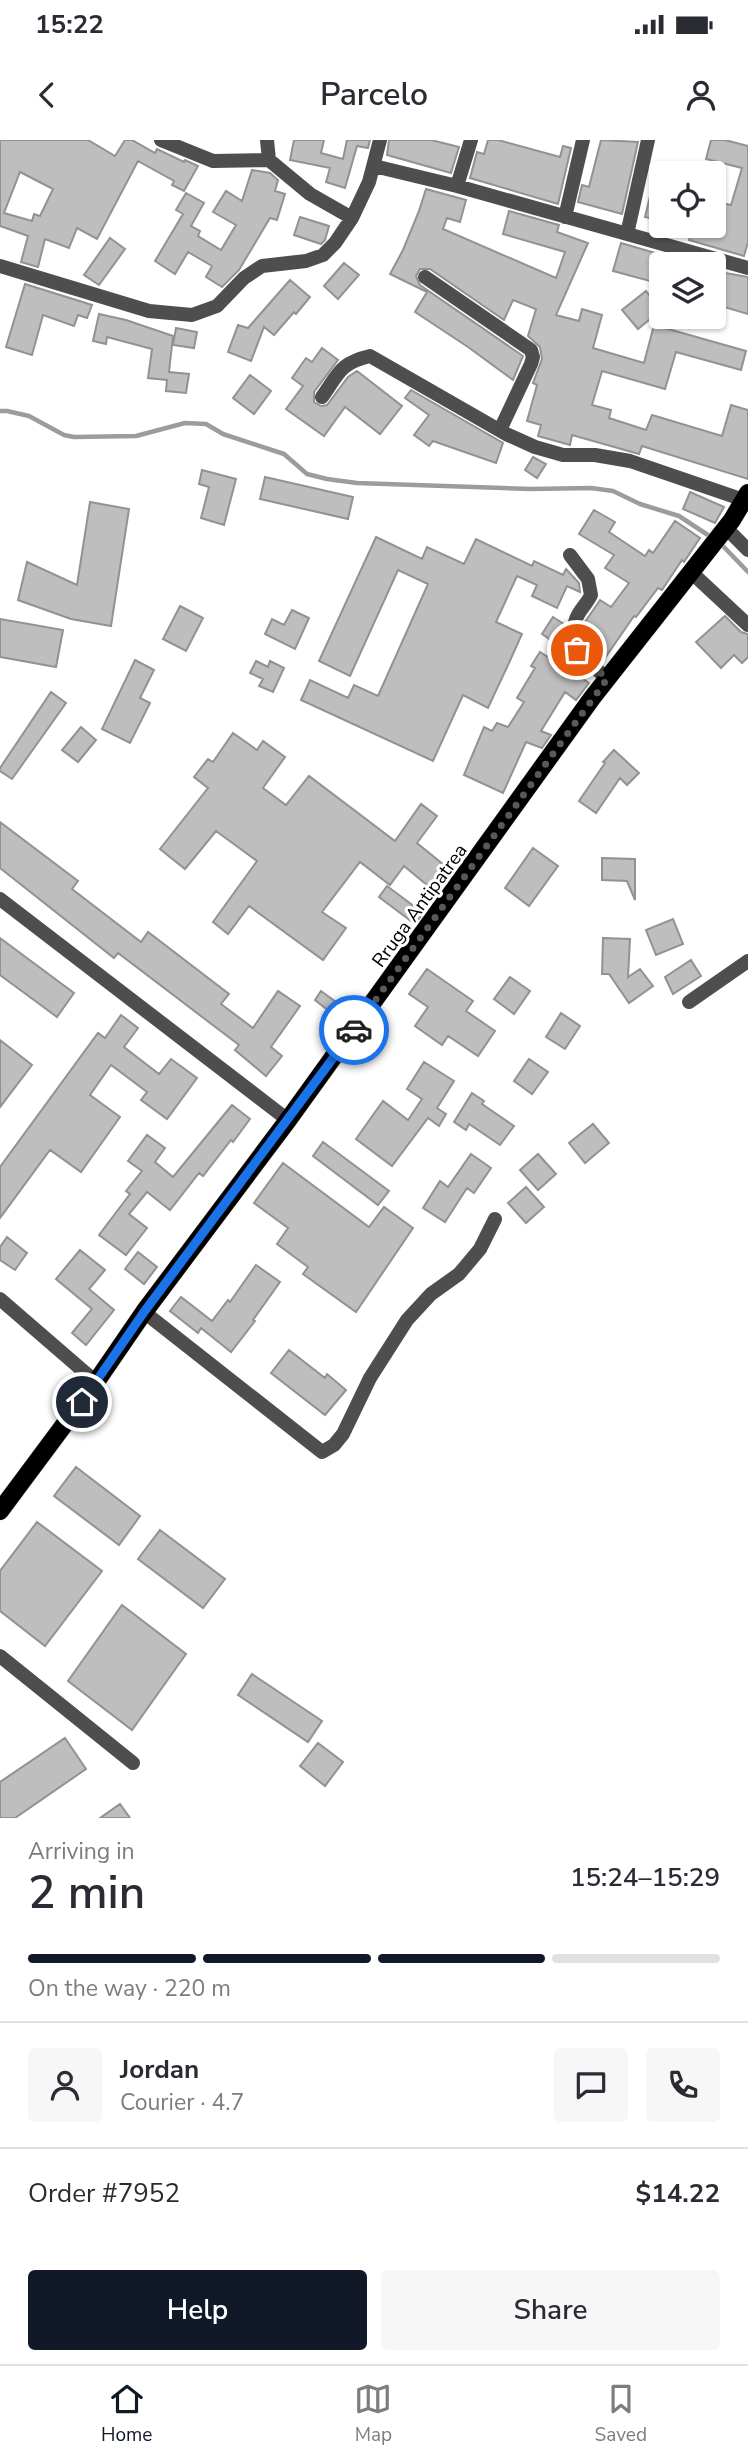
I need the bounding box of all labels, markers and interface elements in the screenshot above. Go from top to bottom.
text: 15:22 [35,7,104,42]
text: Parcelo [320,73,428,116]
icon: back [28,76,66,114]
icon: person [682,76,720,114]
map controls [649,161,726,329]
button: locate [649,161,726,238]
button: layers [649,252,726,329]
pin [547,620,607,680]
icon: bag [558,631,596,669]
street label: Rruga Antipatrea [366,839,473,973]
courier [319,995,389,1065]
icon: car [335,1011,373,1049]
pin [52,1372,112,1432]
icon: home [63,1383,101,1421]
text: Arriving in [28,1836,135,1867]
text: 15:24–15:29 [570,1860,720,1895]
text: 2 min [28,1861,145,1924]
text: On the way · 220 m [28,1973,231,2004]
button: person [28,2048,102,2122]
button: chat [554,2048,628,2122]
button: phone [646,2048,720,2122]
text: Jordan [120,2052,199,2087]
text: Courier · 4.7 [120,2087,244,2118]
text: Order #7952 [28,2176,180,2211]
text: $14.22 [636,2176,720,2211]
button: Help [28,2270,367,2350]
button: Share [381,2270,720,2350]
tab: Home [101,2380,152,2448]
tab: Map [354,2380,392,2448]
tab: Saved [594,2380,647,2448]

